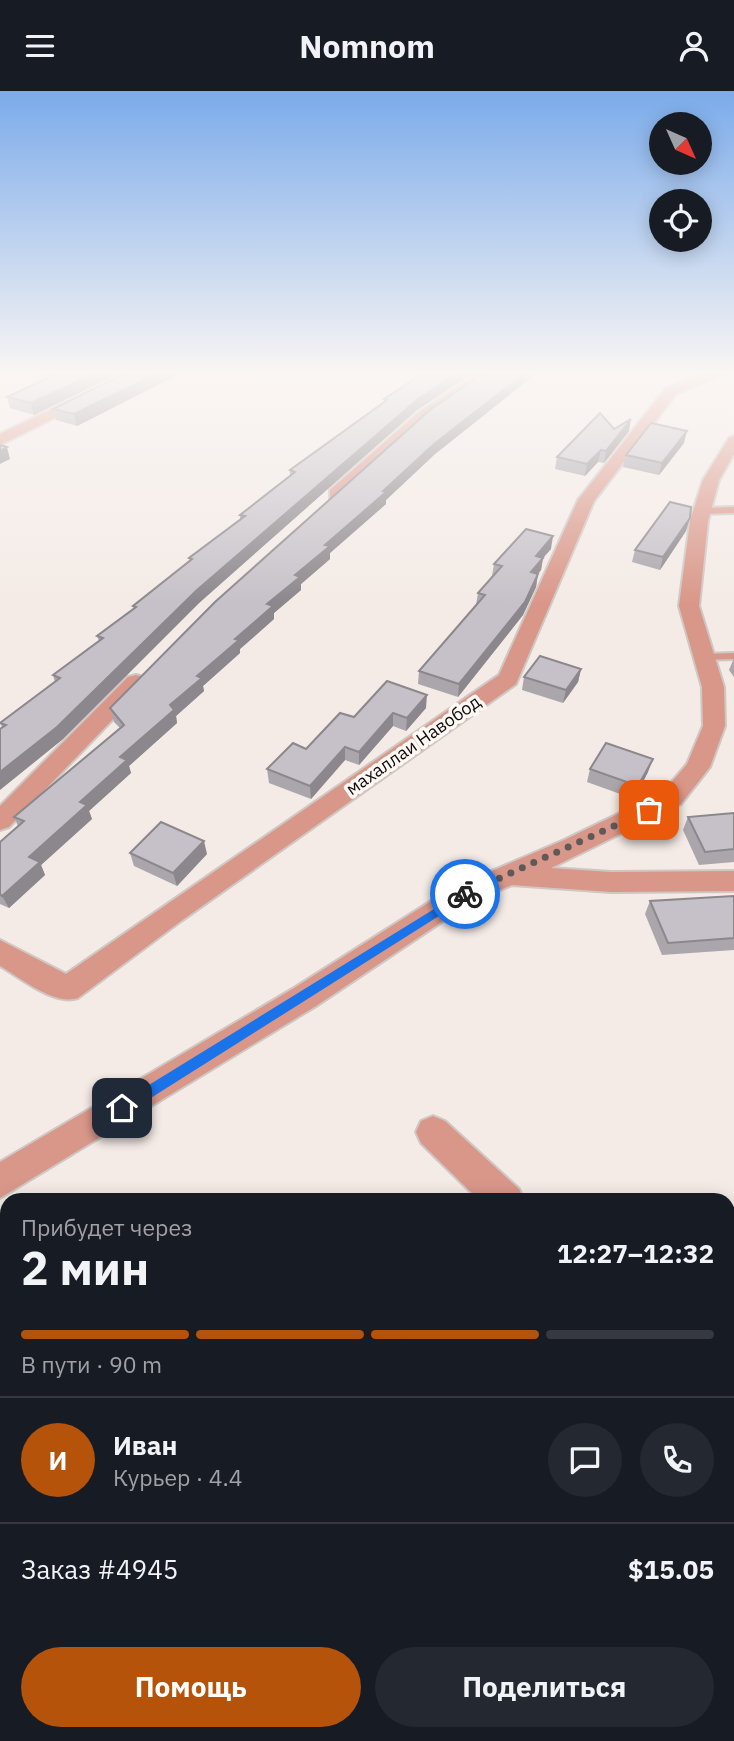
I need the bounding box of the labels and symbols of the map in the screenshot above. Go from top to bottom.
north arrow [649,112,712,175]
street label: махаллаи Навобод [341,690,485,800]
pin [619,780,679,840]
courier [430,859,500,929]
pin [92,1078,152,1138]

